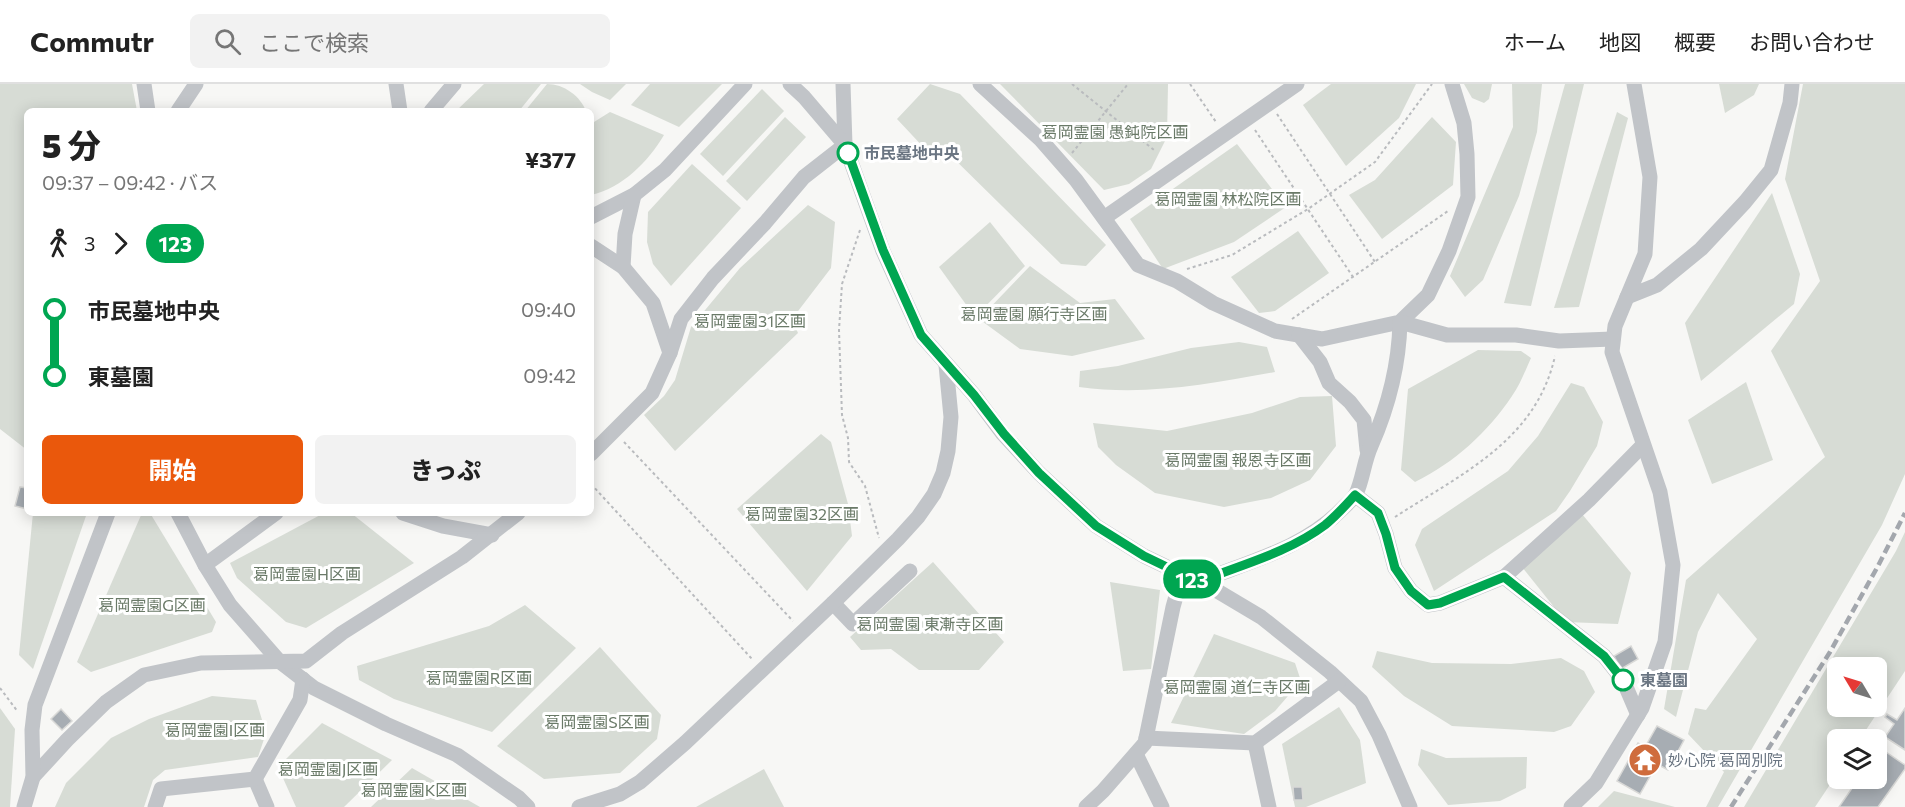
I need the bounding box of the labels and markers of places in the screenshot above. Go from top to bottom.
marker: 市民墓地中央 [837,142,859,164]
place label: 市民墓地中央 [864,143,960,162]
marker: 東墓園 [1612,669,1634,691]
place label: 東墓園 [1640,670,1688,689]
temple icon: 妙心院 葛岡別院 [1627,742,1663,778]
place label: 妙心院 葛岡別院 [1668,750,1783,769]

